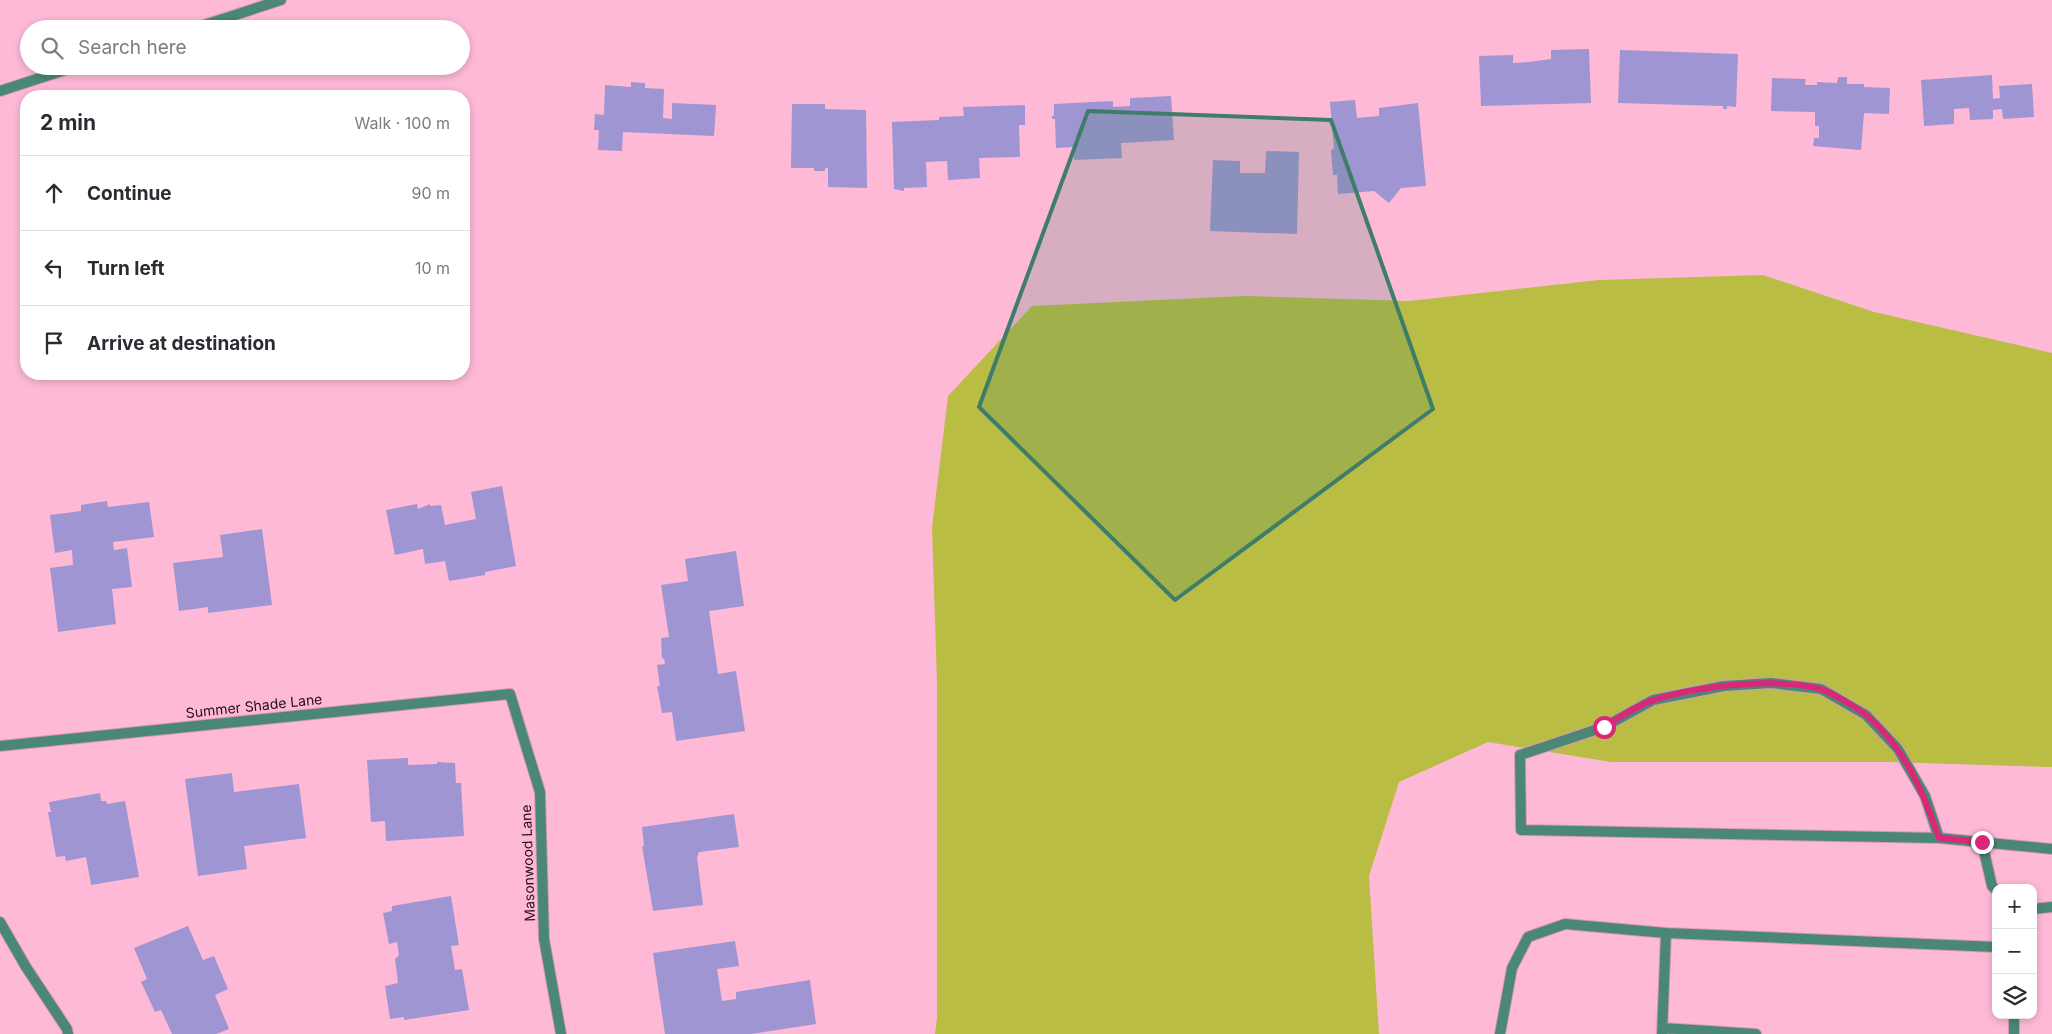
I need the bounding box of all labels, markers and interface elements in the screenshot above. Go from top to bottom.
search box [20,20,470,75]
icon: search [38,34,66,62]
text: Search here [78,36,187,59]
text: 2 min [40,110,96,135]
text: Walk · 100 m [355,113,450,133]
icon: ahead [40,179,68,207]
text: Continue [87,182,172,205]
text: 90 m [411,183,450,203]
icon: left [40,254,68,282]
text: Turn left [87,257,165,280]
text: 10 m [415,258,450,278]
icon: arrive [40,329,68,357]
text: Arrive at destination [87,332,276,355]
street label: Summer Shade Lane [185,690,323,721]
route start [1593,716,1616,739]
street label: Masonwood Lane [517,804,538,922]
route end [1971,831,1994,854]
map controls [1992,884,2037,1019]
button: + [1992,884,2037,929]
button: − [1992,929,2037,974]
button: layers [1992,974,2037,1019]

